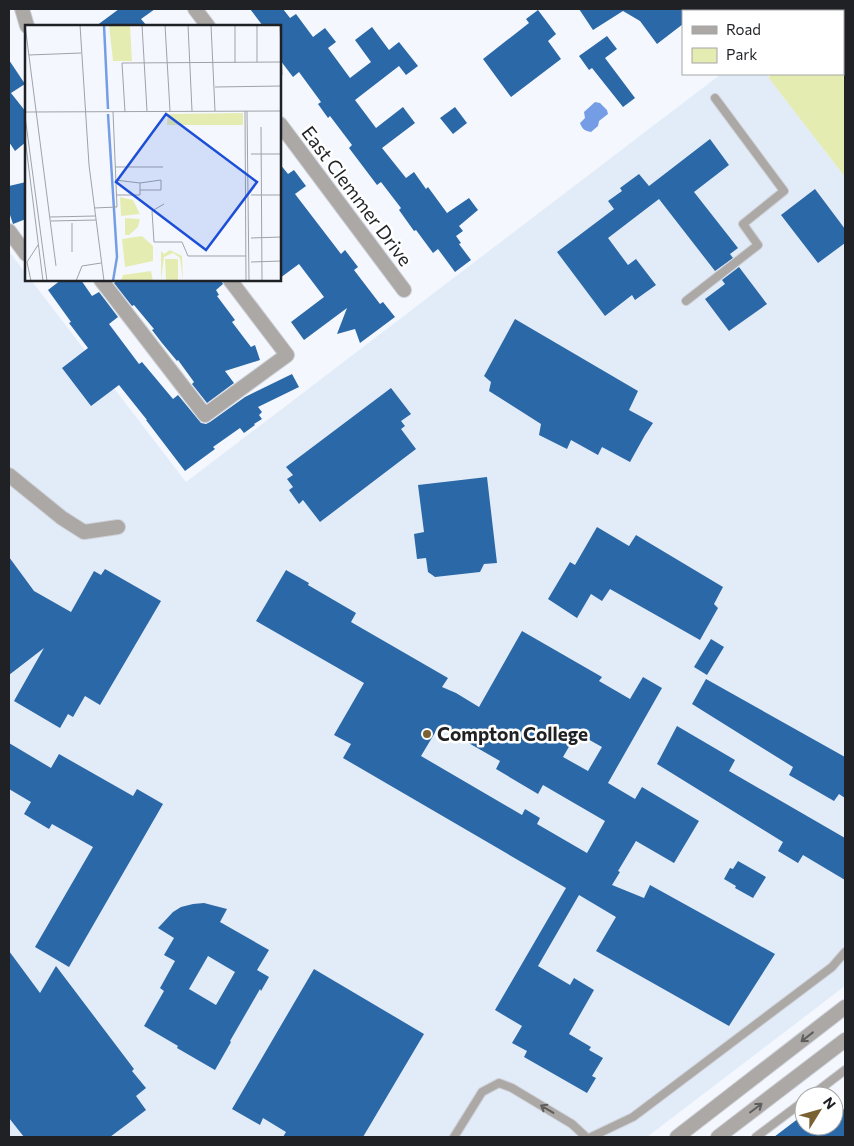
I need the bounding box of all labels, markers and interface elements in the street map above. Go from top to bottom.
legend [682,10,844,75]
text: Road [726,20,761,38]
inset map [25,25,281,281]
text: Park [726,45,757,63]
street label: East Clemmer Drive [297,121,418,270]
place label: Compton College [437,722,588,745]
marker: Compton College [421,728,433,740]
one-way arrow [800,1032,814,1042]
north arrow [794,1086,844,1136]
text: N [820,1094,840,1112]
one-way arrow [750,1102,763,1113]
one-way arrow [540,1103,554,1113]

